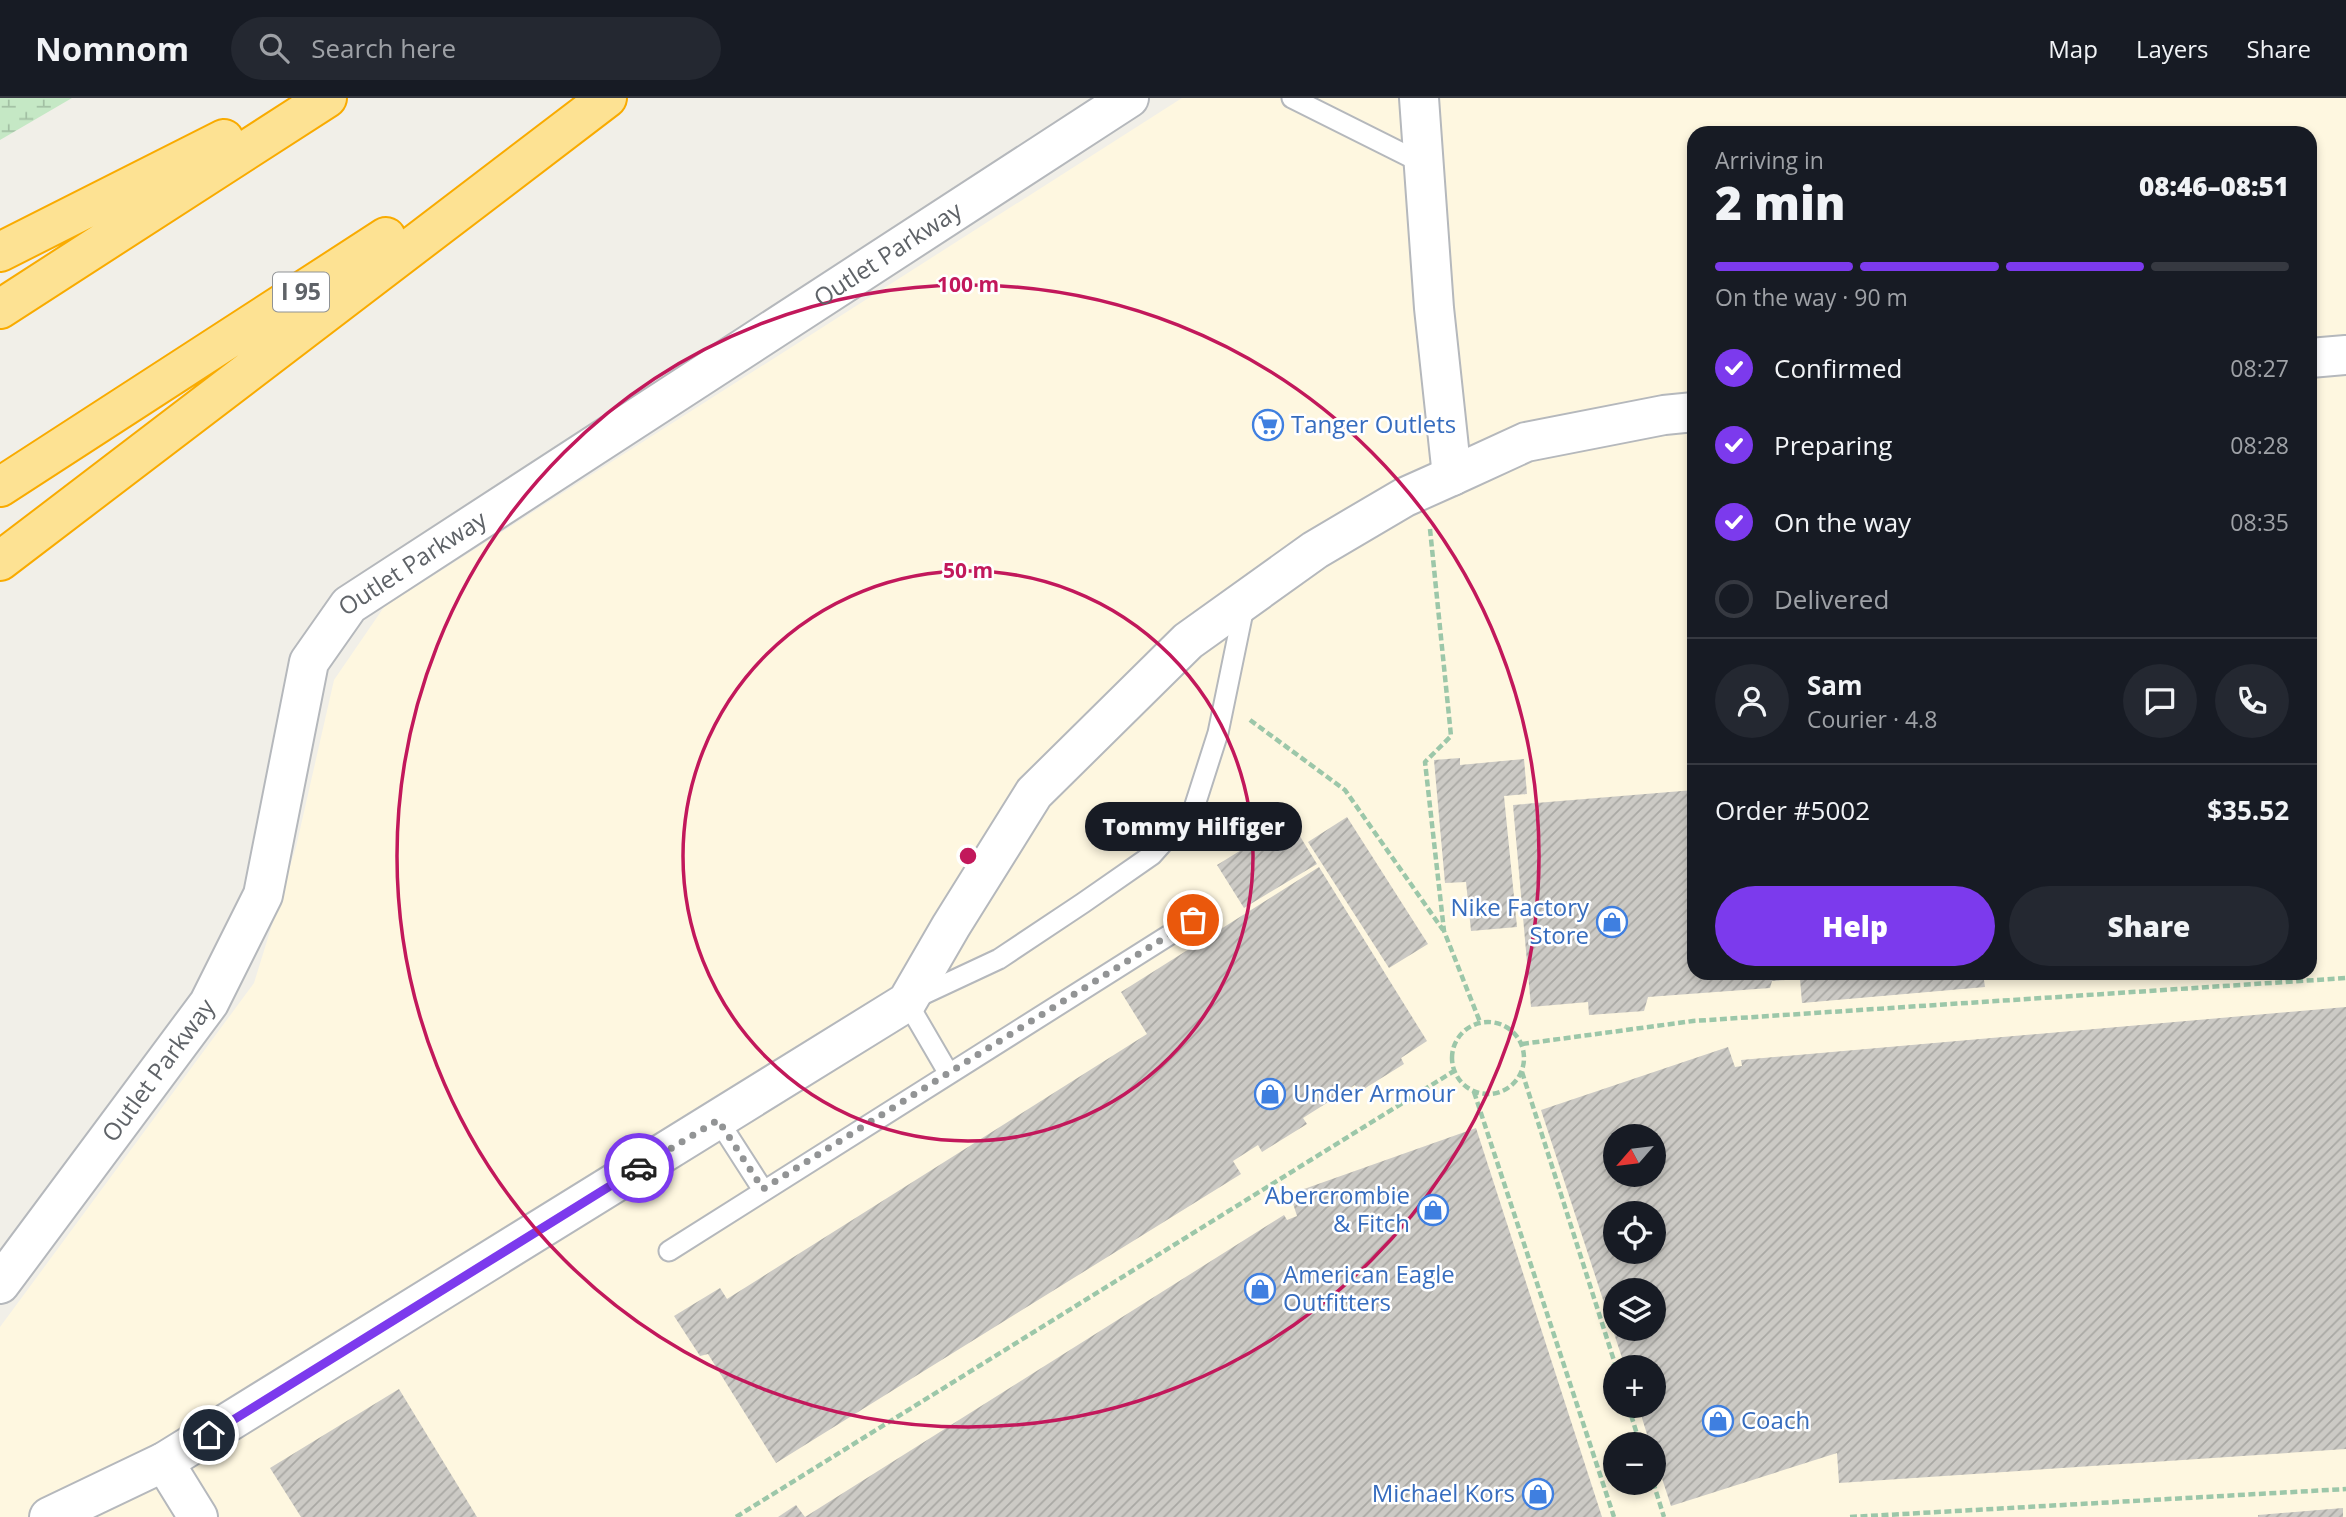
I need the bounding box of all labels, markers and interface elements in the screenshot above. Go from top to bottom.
search box [231,17,721,80]
text: Nomnom [35,26,189,71]
icon: search [255,29,293,67]
text: Search here [311,30,456,66]
text: Map [2048,32,2098,65]
text: Layers [2136,32,2209,65]
text: Share [2247,32,2311,65]
text: Arriving in [1715,144,1824,176]
text: 08:46–08:51 [2139,168,2289,204]
text: 2 min [1715,171,1846,233]
street label: Outlet Parkway [807,193,969,314]
text: 100 m [937,270,999,298]
road number: I 95 [273,272,329,312]
text: On the way · 90 m [1715,281,1908,313]
icon: check [1715,349,1753,387]
text: Confirmed [1774,350,1902,386]
text: 08:27 [2230,352,2289,384]
place label: Tanger Outlets [1291,407,1456,440]
supermarket icon: Tanger Outlets [1251,408,1285,442]
icon: check [1715,426,1753,464]
text: Preparing [1774,427,1892,463]
text: 08:28 [2230,429,2289,461]
street label: Outlet Parkway [331,502,493,623]
icon: check [1715,503,1753,541]
text: On the way [1774,504,1911,540]
text: 08:35 [2230,506,2289,538]
text: 50 m [943,556,993,584]
text: Delivered [1774,581,1889,617]
button: person [1715,664,1789,738]
button: chat [2123,664,2197,738]
button: phone [2215,664,2289,738]
text: Sam [1807,667,1863,703]
text: Courier · 4.8 [1807,703,1937,735]
text: Order #5002 [1715,792,1870,828]
text: $35.52 [2207,792,2289,828]
callout: Tommy Hilfiger [1084,801,1302,850]
text: Tommy Hilfiger [1102,810,1285,842]
centre of rings [956,844,980,868]
button: Help [1715,886,1995,966]
button: Share [2009,886,2289,966]
pin [1163,890,1223,950]
place label: Nike Factory Store [1451,890,1590,951]
icon: bag [1174,901,1212,939]
shop icon: Nike Factory Store [1595,905,1629,939]
street label: Outlet Parkway [93,991,222,1148]
place label: Under Armour [1293,1076,1456,1109]
shop icon: Under Armour [1253,1077,1287,1111]
north arrow [1603,1124,1666,1186]
map controls [1603,1124,1666,1495]
courier [604,1133,674,1203]
icon: car [620,1149,658,1187]
place label: Abercrombie & Fitch [1265,1178,1410,1239]
shop icon: Abercrombie & Fitch [1416,1193,1450,1227]
button: locate [1603,1201,1666,1264]
place label: American Eagle Outfitters [1283,1257,1455,1318]
shop icon: American Eagle Outfitters [1243,1272,1277,1306]
button: layers [1603,1278,1666,1341]
button: + [1603,1355,1666,1418]
place label: Coach [1741,1403,1810,1436]
shop icon: Coach [1701,1404,1735,1438]
pin [179,1405,239,1465]
icon: home [190,1416,228,1454]
button: − [1603,1432,1666,1495]
place label: Michael Kors [1372,1476,1515,1509]
shop icon: Michael Kors [1521,1477,1555,1511]

